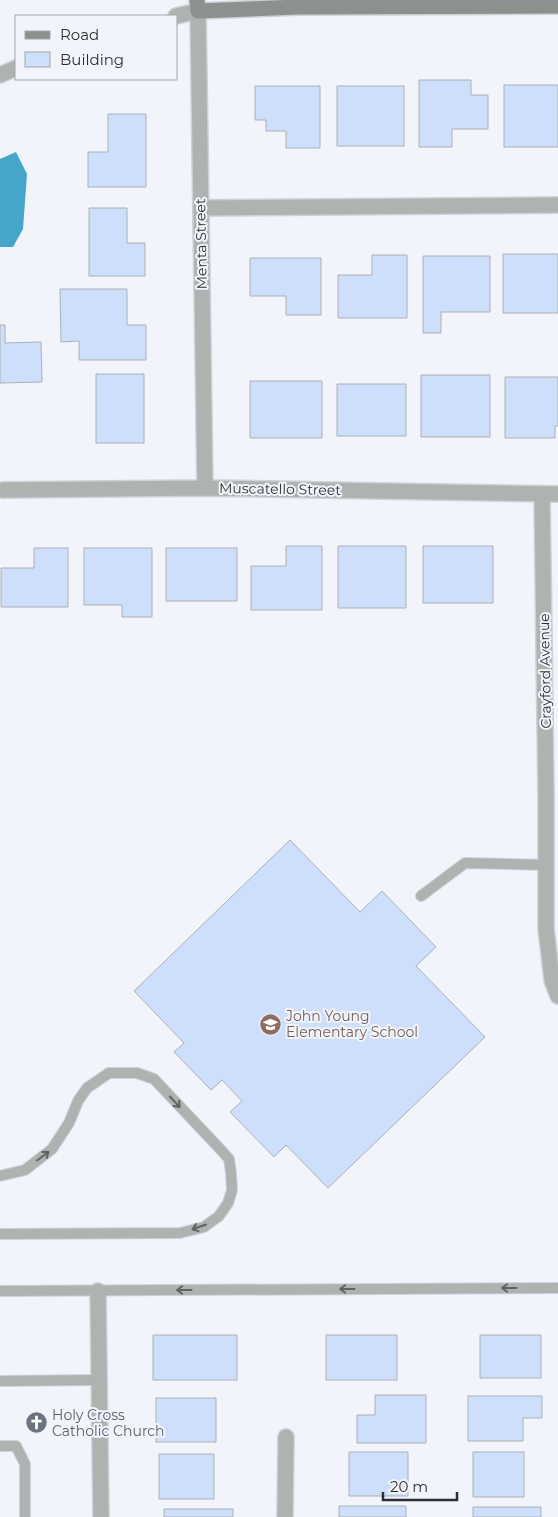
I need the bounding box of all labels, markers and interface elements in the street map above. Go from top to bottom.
legend [15,15,178,80]
text: Road [60,25,99,44]
text: Building [60,50,124,69]
street label: Menta Street [191,198,211,290]
street label: Muscatello Street [219,479,341,499]
street label: Crayford Avenue [535,613,555,729]
place label: John Young Elementary School [285,1007,418,1041]
school or university icon: John Young Elementary School [258,1012,282,1036]
one-way arrow [169,1095,181,1108]
one-way arrow [36,1150,49,1161]
one-way arrow [191,1223,207,1233]
one-way arrow [502,1283,518,1293]
one-way arrow [339,1284,356,1294]
one-way arrow [177,1285,193,1295]
place label: Holy Cross Catholic Church [52,1406,165,1440]
church icon: Holy Cross Catholic Church [24,1411,48,1435]
scale bar [383,1470,457,1502]
text: 20 m [390,1477,428,1496]

